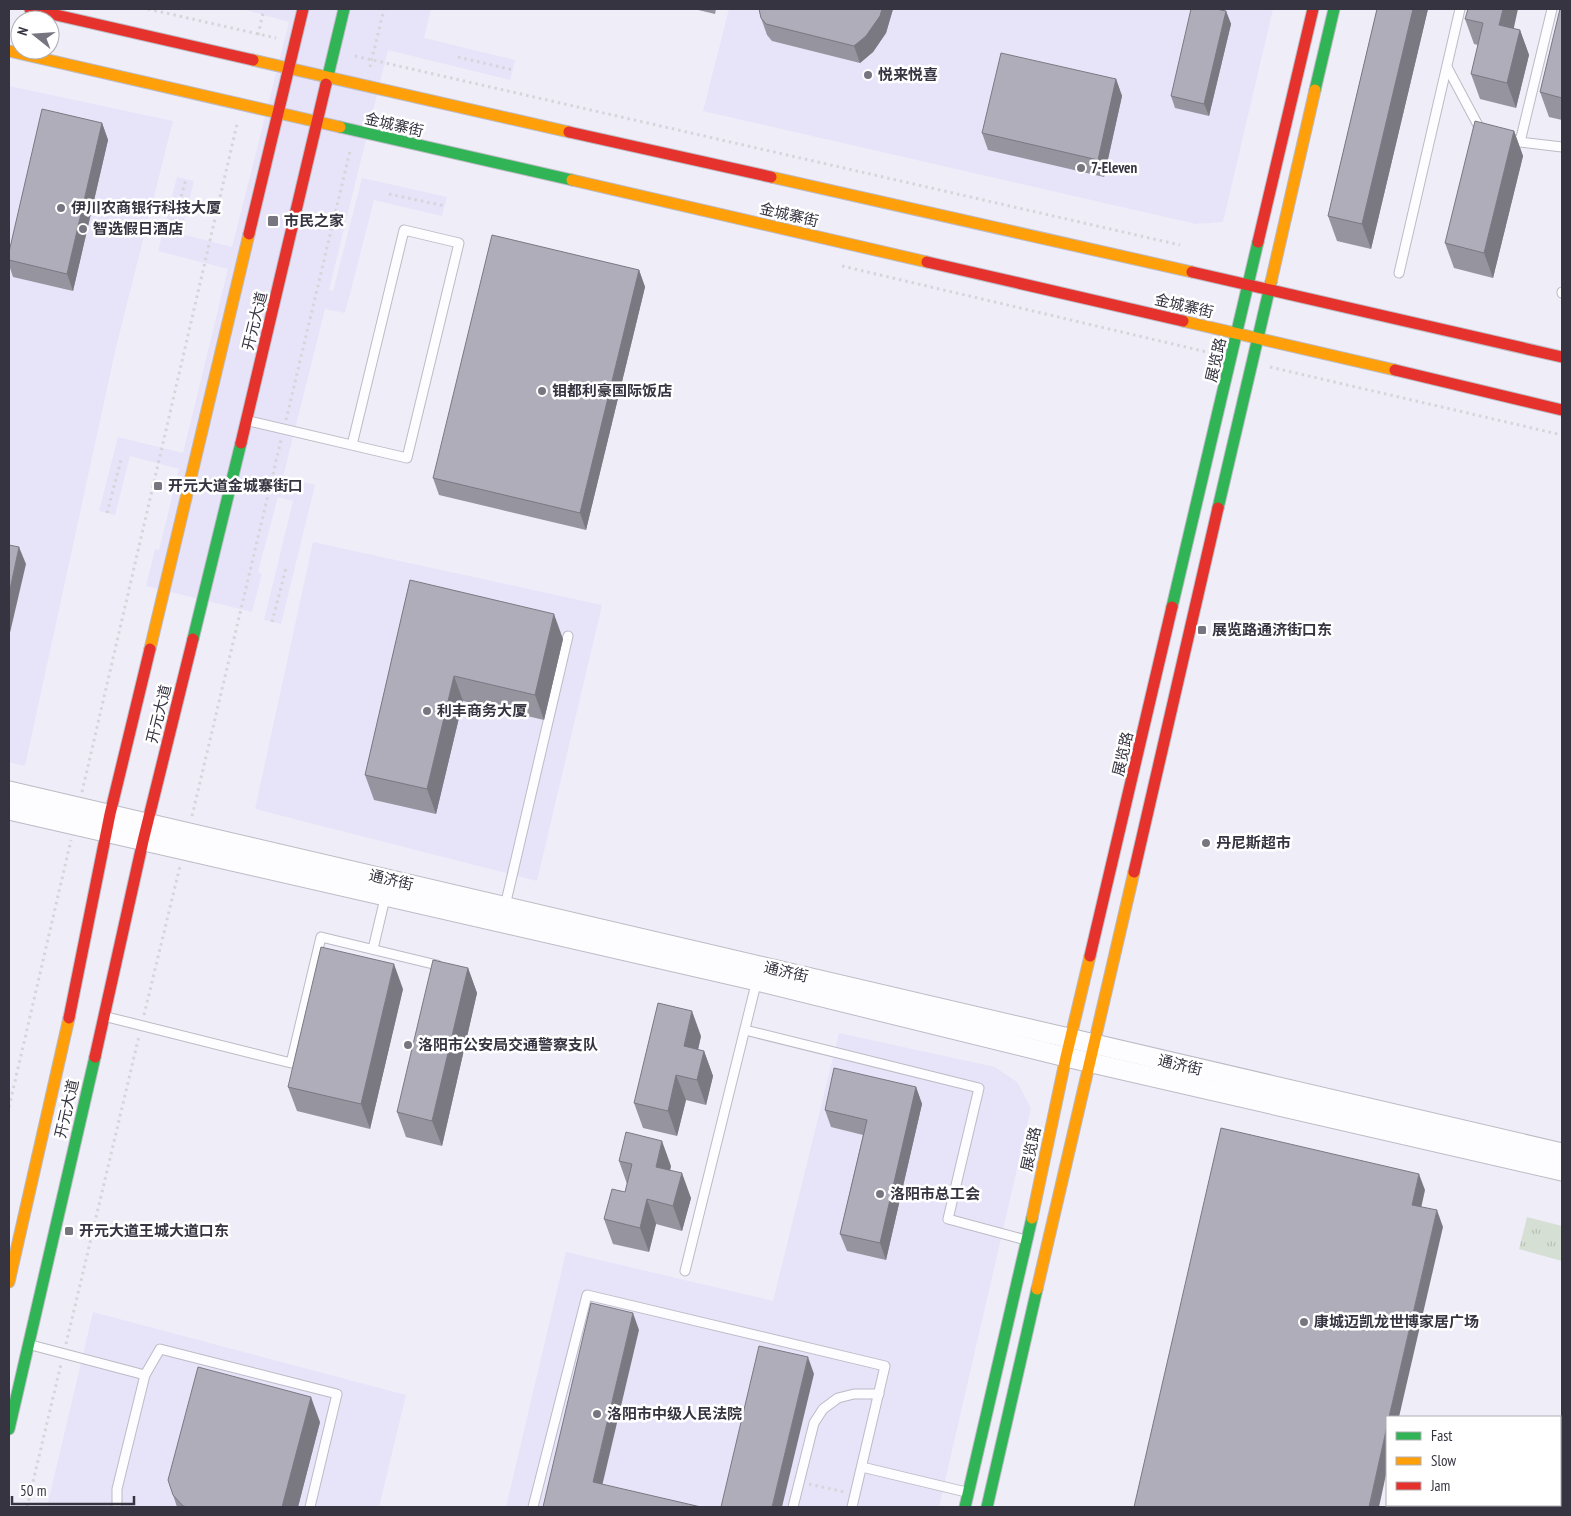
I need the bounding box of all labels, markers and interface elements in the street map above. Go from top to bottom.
north arrow [10,10,60,60]
text: N [13,25,32,37]
place label: 悦来悦喜 [878,65,938,84]
marker: 悦来悦喜 [862,69,874,81]
street label: 金城寨街 [363,109,425,141]
place label: 7-Eleven [1091,158,1138,177]
marker: 7-Eleven [1075,162,1087,174]
place label: 伊川农商银行科技大厦 [71,198,221,217]
street label: 金城寨街 [758,199,820,231]
marker: 伊川农商银行科技大厦 [55,202,67,214]
place label: 市民之家 [284,211,344,230]
marker: 市民之家 [266,214,280,228]
place label: 智选假日酒店 [93,219,183,238]
marker: 智选假日酒店 [77,223,89,235]
street label: 开元大道 [238,289,271,352]
street label: 金城寨街 [1153,290,1215,322]
street label: 展览路 [1201,336,1230,384]
place label: 钼都利豪国际饭店 [552,381,672,400]
marker: 钼都利豪国际饭店 [536,385,548,397]
place label: 开元大道金城寨街口 [168,476,303,495]
marker: 开元大道金城寨街口 [152,480,164,492]
place label: 展览路通济街口东 [1212,620,1332,639]
marker: 展览路通济街口东 [1196,624,1208,636]
street label: 开元大道 [142,682,175,745]
place label: 利丰商务大厦 [437,701,527,720]
marker: 利丰商务大厦 [421,705,433,717]
street label: 展览路 [1108,730,1137,778]
place label: 丹尼斯超市 [1216,833,1291,852]
marker: 丹尼斯超市 [1200,837,1212,849]
street label: 通济街 [367,865,415,894]
street label: 通济街 [762,957,810,986]
place label: 洛阳市公安局交通警察支队 [418,1035,598,1054]
marker: 洛阳市公安局交通警察支队 [402,1039,414,1051]
street label: 通济街 [1156,1050,1204,1079]
street label: 开元大道 [51,1078,83,1140]
street label: 展览路 [1017,1125,1044,1173]
place label: 洛阳市总工会 [890,1184,980,1203]
marker: 洛阳市总工会 [874,1188,886,1200]
place label: 开元大道王城大道口东 [79,1221,229,1240]
marker: 开元大道王城大道口东 [63,1225,75,1237]
place label: 康城迈凯龙世博家居广场 [1314,1312,1479,1331]
marker: 康城迈凯龙世博家居广场 [1298,1316,1310,1328]
place label: 洛阳市中级人民法院 [607,1404,742,1423]
marker: 洛阳市中级人民法院 [591,1408,603,1420]
legend [1386,1416,1561,1506]
text: Fast [1431,1426,1452,1445]
text: Slow [1431,1451,1456,1470]
scale bar [12,1474,135,1506]
text: Jam [1430,1476,1450,1495]
text: 50 m [20,1481,46,1500]

